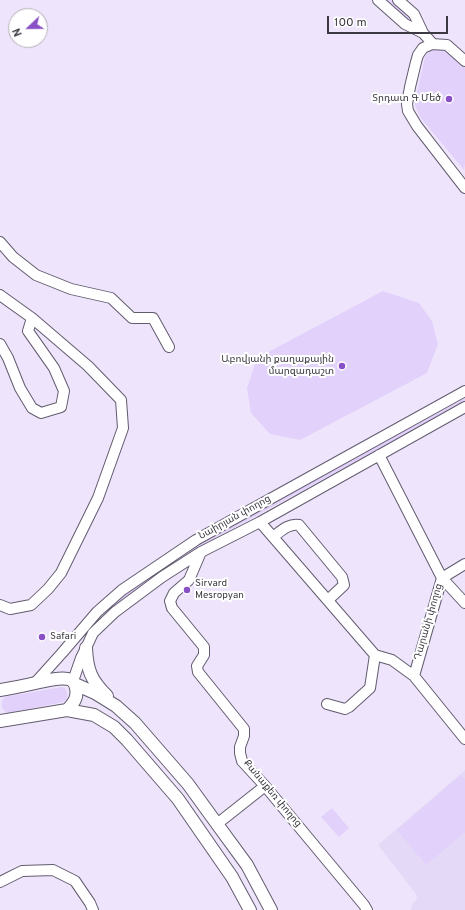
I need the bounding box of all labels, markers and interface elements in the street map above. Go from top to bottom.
north arrow [8,8,48,48]
scale bar [329,8,450,34]
text: 100 m [334,15,367,31]
text: N [10,26,26,38]
place label: Տրդատ Գ Մեծ [372,93,441,105]
marker: Տրդատ Գ Մեծ [444,94,454,104]
place label: Աբովյանի քաղաքային մարզադաշտ [221,354,334,378]
marker: Աբովյանի քաղաքային մարզադաշտ [337,361,347,371]
street label: Նաիրյան փողոց [197,493,273,543]
place label: Sirvard Mesropyan [195,578,244,602]
street label: Դարանի փողոց [412,582,446,662]
marker: Sirvard Mesropyan [182,585,192,595]
place label: Safari [50,631,76,643]
marker: Safari [37,632,47,642]
street label: Քանաքեռ փողոց [240,758,304,830]

